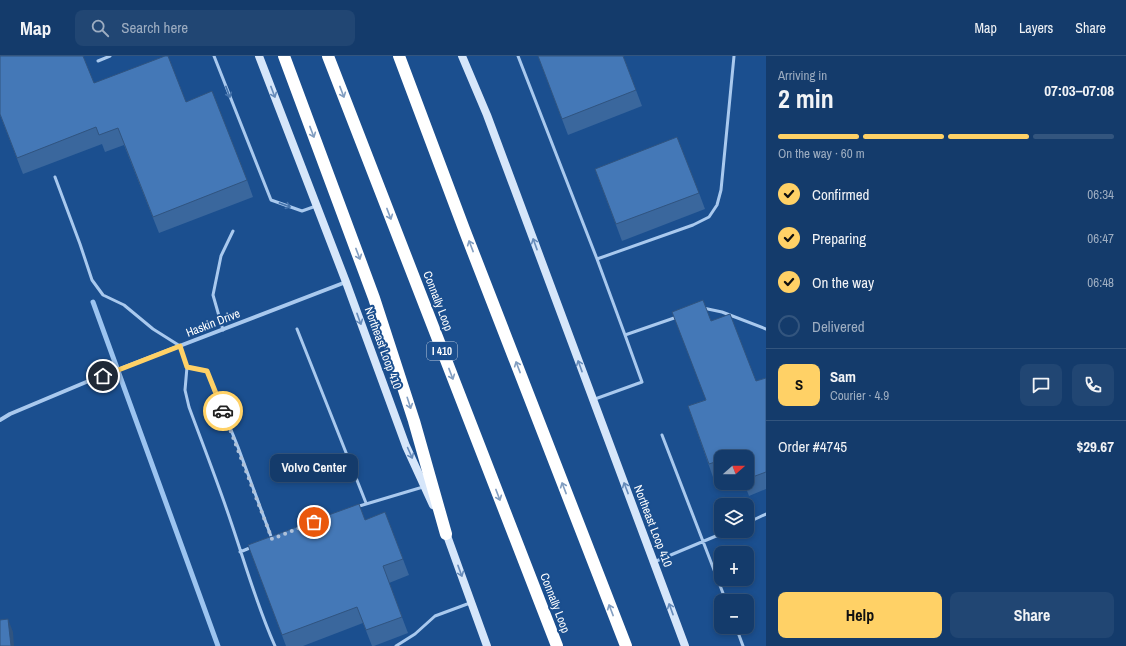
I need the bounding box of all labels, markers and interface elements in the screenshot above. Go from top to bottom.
search box [75,10,355,46]
text: Map [20,15,51,41]
icon: search [89,17,111,39]
text: Search here [121,17,188,38]
text: Map [975,19,997,37]
text: Layers [1019,19,1053,37]
text: Share [1075,19,1106,37]
text: Arriving in [778,67,827,84]
text: 07:03–07:08 [1044,80,1114,101]
text: 2 min [778,81,834,116]
one-way arrow [225,86,232,98]
one-way arrow [269,86,277,98]
one-way arrow [339,86,347,98]
one-way arrow [309,125,316,138]
text: On the way · 60 m [778,145,865,162]
icon: check [778,183,800,205]
text: Confirmed [812,184,869,205]
text: 06:34 [1087,186,1114,203]
one-way arrow [278,201,290,209]
one-way arrow [386,207,393,219]
icon: check [778,227,800,249]
text: Preparing [812,228,866,249]
text: 06:47 [1087,230,1114,247]
one-way arrow [530,239,538,251]
one-way arrow [466,240,474,252]
one-way arrow [354,247,362,259]
street label: Connally Loop [419,269,457,333]
icon: check [778,271,800,293]
text: On the way [812,272,874,293]
text: 06:48 [1087,274,1114,291]
street label: Haskin Drive [184,305,242,341]
street label: Northeast Loop 410 [361,305,405,391]
one-way arrow [356,312,364,324]
text: Delivered [812,316,865,337]
road number: I 410 [427,342,457,360]
pin [86,359,120,393]
one-way arrow [576,360,584,372]
one-way arrow [513,362,521,374]
button: chat [1020,364,1062,406]
button: phone [1072,364,1114,406]
icon: home [92,365,114,387]
text: Sam [830,366,856,387]
one-way arrow [448,368,456,380]
text: S [795,374,803,395]
text: Courier · 4.9 [830,387,889,404]
courier [203,391,243,431]
one-way arrow [405,397,413,409]
icon: car [212,400,234,422]
text: Order #4745 [778,436,847,457]
text: $29.67 [1076,436,1114,457]
one-way arrow [407,447,414,459]
north arrow [714,450,754,490]
map controls [714,450,754,634]
callout: Volvo Center [270,454,358,482]
text: Volvo Center [282,459,346,476]
one-way arrow [621,482,629,494]
one-way arrow [560,483,568,495]
street label: Northeast Loop 410 [630,483,676,569]
one-way arrow [495,489,503,501]
button: layers [714,498,754,538]
pin [297,505,331,539]
icon: bag [303,511,325,533]
button: + [714,546,754,586]
one-way arrow [456,564,464,576]
street label: Connally Loop [536,571,574,635]
button: Help [778,592,942,638]
button: Share [950,592,1114,638]
button: − [714,594,754,634]
one-way arrow [607,604,615,616]
one-way arrow [667,604,675,616]

